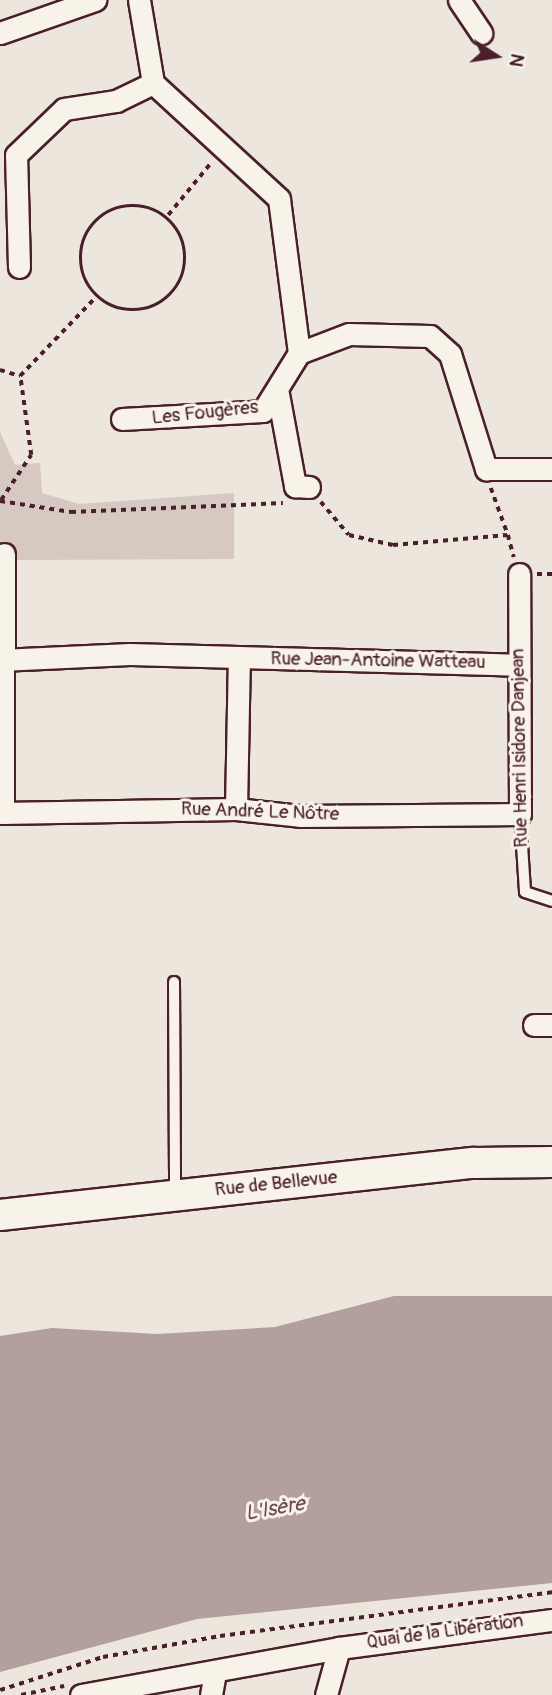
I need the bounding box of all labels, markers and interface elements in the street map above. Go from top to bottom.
north arrow [461,21,531,91]
text: N [503,52,530,69]
street label: Les Fougères [151,396,259,430]
street label: Rue Jean-Antoine Watteau [270,648,486,674]
street label: Rue Henri Isidore Danjean [507,648,533,848]
street label: Rue André Le Nôtre [180,798,340,826]
street label: Rue de Bellevue [214,1166,338,1202]
water label: L'Isère [243,1491,307,1527]
street label: Quai de la Libération [365,1610,525,1654]

